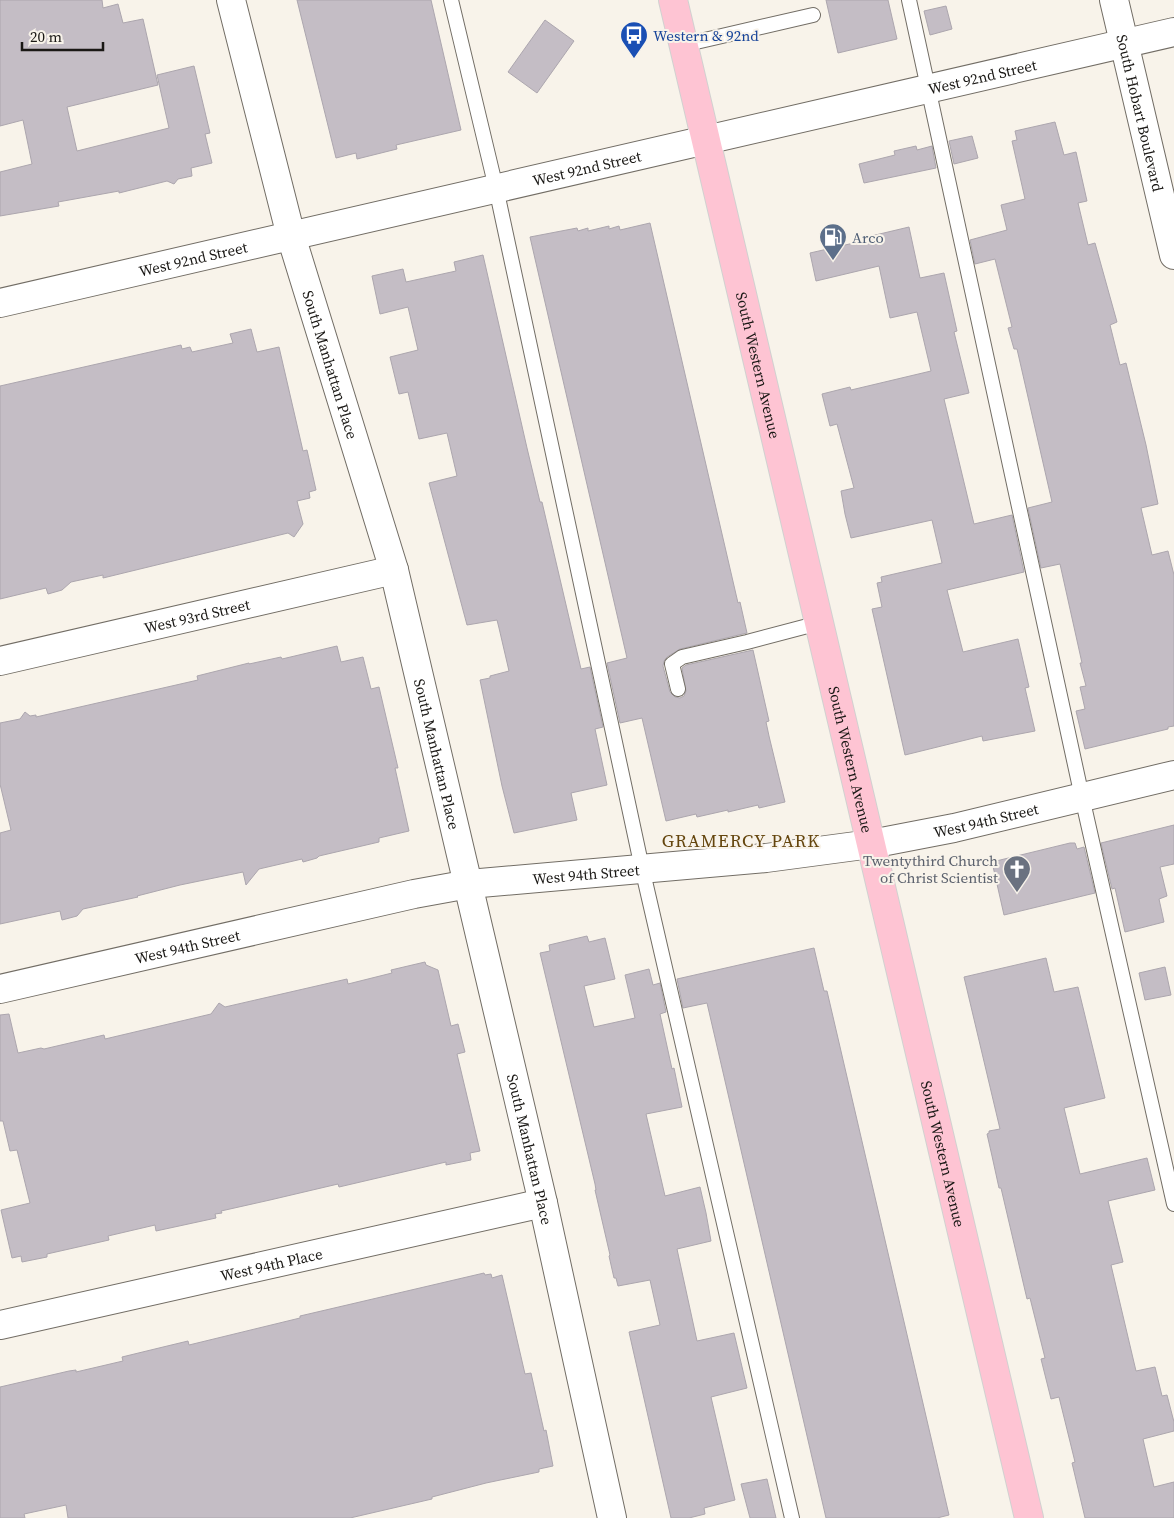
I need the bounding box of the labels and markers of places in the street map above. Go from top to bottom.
bus stop icon: Western & 92nd [619,20,649,59]
place label: Western & 92nd [653,25,759,46]
fuel station icon: Arco [818,222,848,261]
place label: Arco [852,227,884,248]
place label: Twentythird Church of Christ Scientist [863,850,998,888]
church icon: Twentythird Church of Christ Scientist [1002,854,1032,893]

